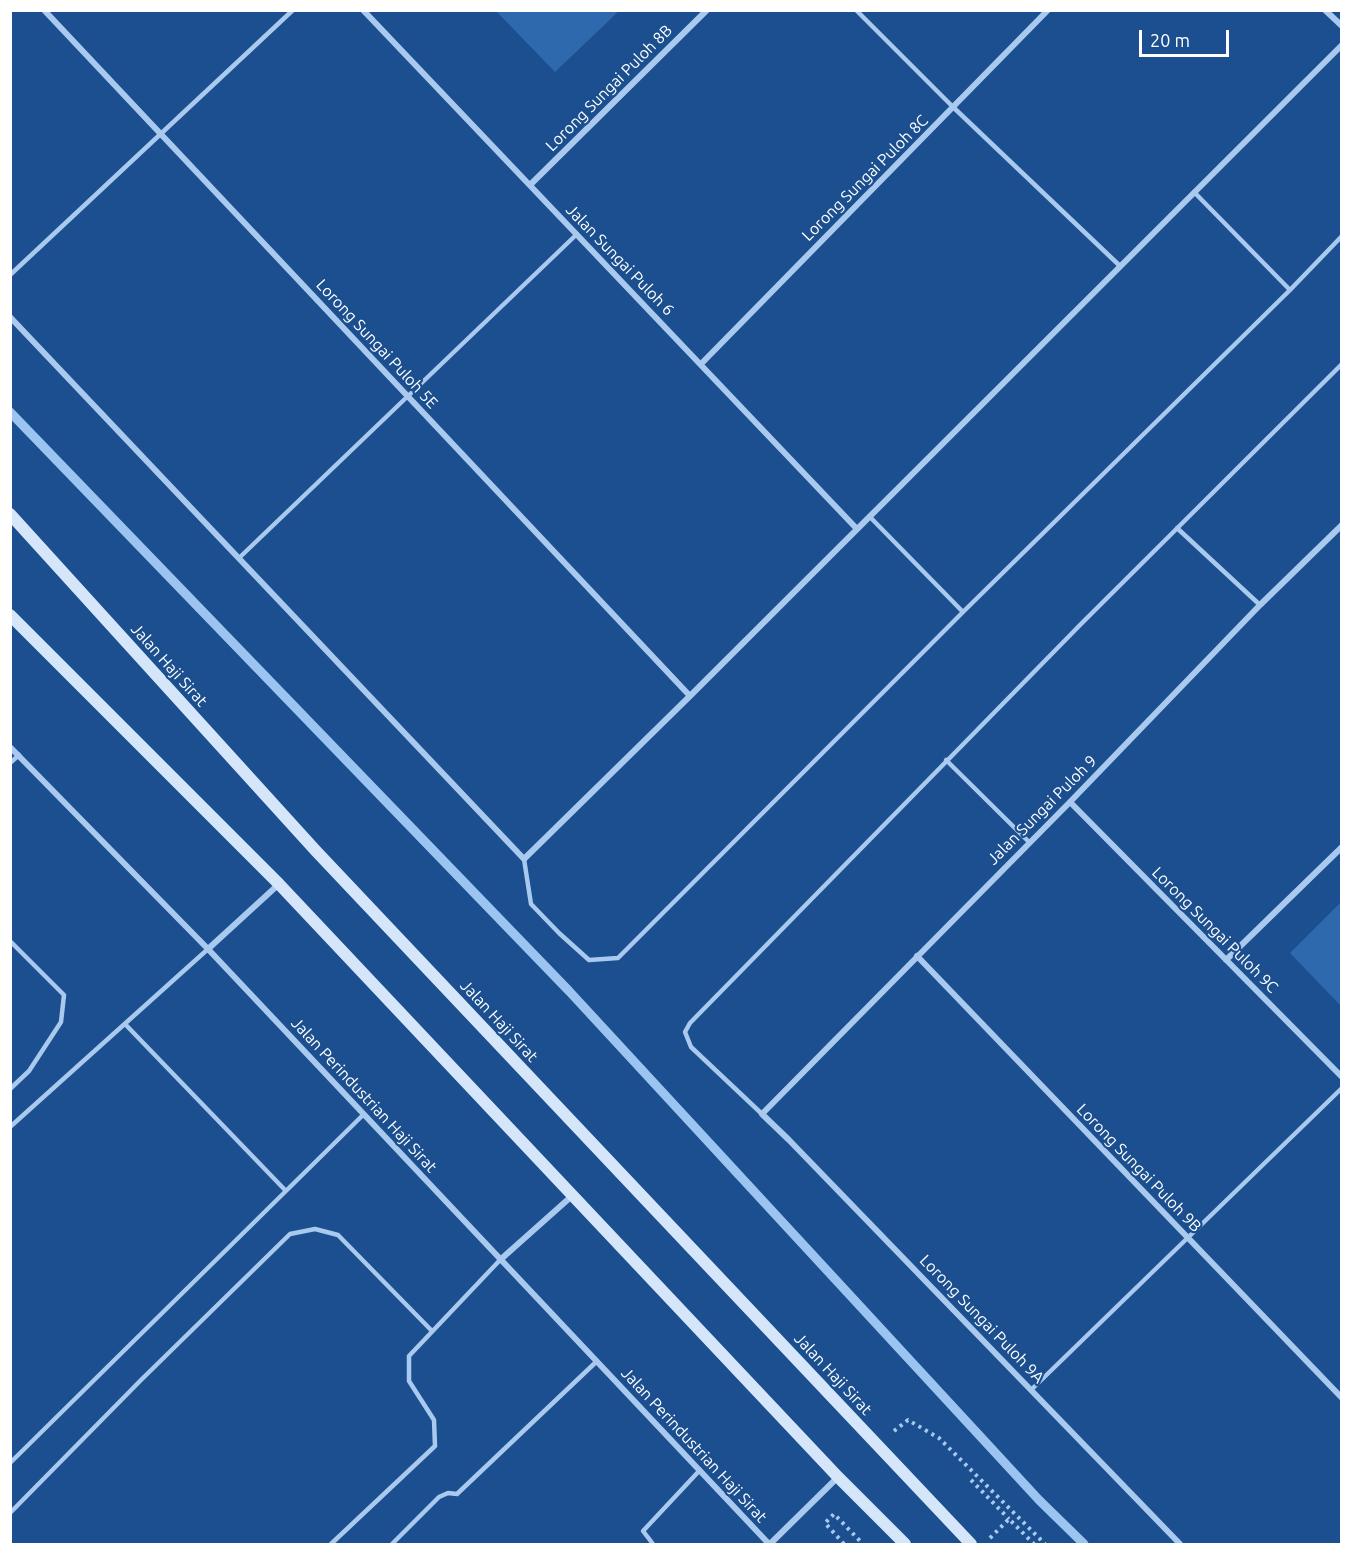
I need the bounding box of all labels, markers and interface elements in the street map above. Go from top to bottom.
scale bar [1142,18,1232,56]
street label: Lorong Sungai Puloh 8B [542,21,676,155]
text: 20 m [1150,30,1190,50]
street label: Lorong Sungai Puloh 8C [798,111,932,245]
street label: Jalan Sungai Puloh 6 [562,200,678,320]
street label: Lorong Sungai Puloh 5E [312,275,442,413]
street label: Jalan Haji Sirat [127,620,211,710]
street label: Jalan Sungai Puloh 9 [983,751,1101,869]
street label: Lorong Sungai Puloh 9C [1148,863,1282,997]
street label: Jalan Haji Sirat [456,976,542,1066]
street label: Jalan Perindustrian Haji Sirat [287,1014,441,1176]
street label: Lorong Sungai Puloh 9B [1073,1100,1205,1236]
street label: Lorong Sungai Puloh 9A [916,1251,1048,1387]
street label: Jalan Haji Sirat [790,1329,876,1419]
street label: Jalan Perindustrian Haji Sirat [617,1364,771,1526]

